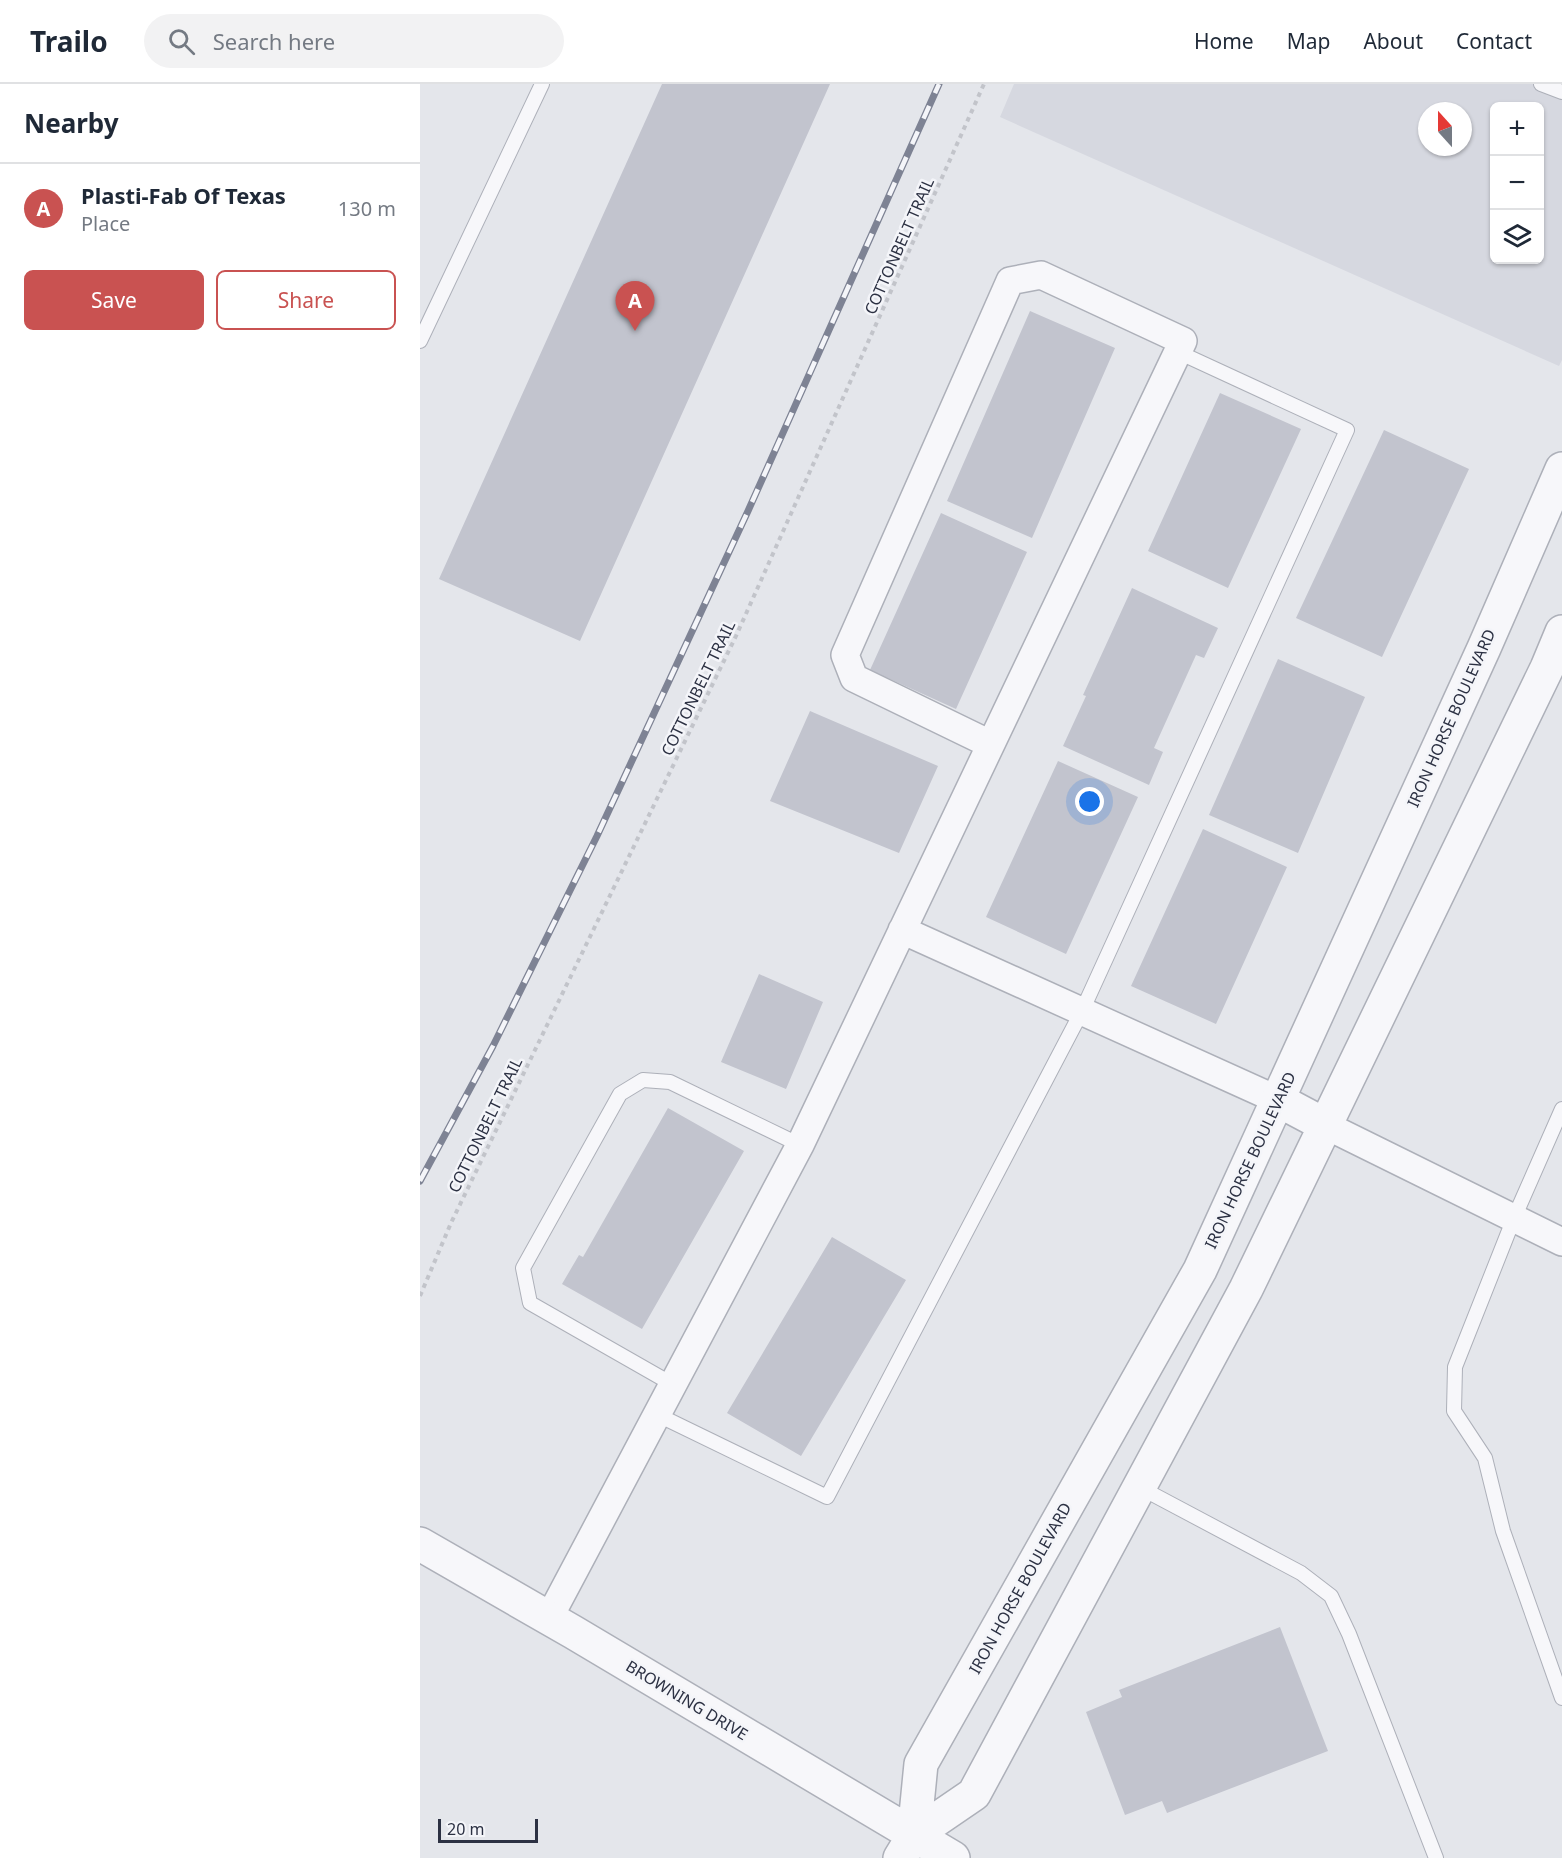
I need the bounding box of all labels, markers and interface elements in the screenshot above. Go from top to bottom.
search box [144,14,564,68]
text: Trailo [30,22,108,60]
icon: search [165,25,198,58]
text: Search here [213,26,335,56]
text: Home [1194,27,1254,55]
text: Map [1287,27,1330,55]
text: About [1363,27,1423,55]
text: Contact [1456,27,1532,55]
north arrow [1418,102,1472,156]
map controls [1490,102,1544,264]
button: + [1490,102,1544,156]
text: Nearby [24,105,119,141]
button: − [1490,156,1544,210]
street label: COTTONBELT TRAIL [859,174,939,318]
text: Plasti-Fab Of Texas [81,180,286,210]
text: A [37,195,50,222]
text: 130 m [338,195,396,222]
text: Place [81,210,130,237]
button: layers [1490,210,1544,264]
button: Save [24,270,204,330]
button: Share [216,270,396,330]
pin: A [616,282,654,331]
street label: COTTONBELT TRAIL [656,617,740,759]
street label: IRON HORSE BOULEVARD [1402,625,1500,811]
your location [1075,787,1104,816]
street label: COTTONBELT TRAIL [443,1054,527,1196]
street label: IRON HORSE BOULEVARD [1199,1068,1301,1252]
street label: IRON HORSE BOULEVARD [964,1498,1076,1678]
street label: BROWNING DRIVE [622,1655,752,1745]
scale bar [438,1816,538,1844]
text: 20 m [447,1818,484,1840]

